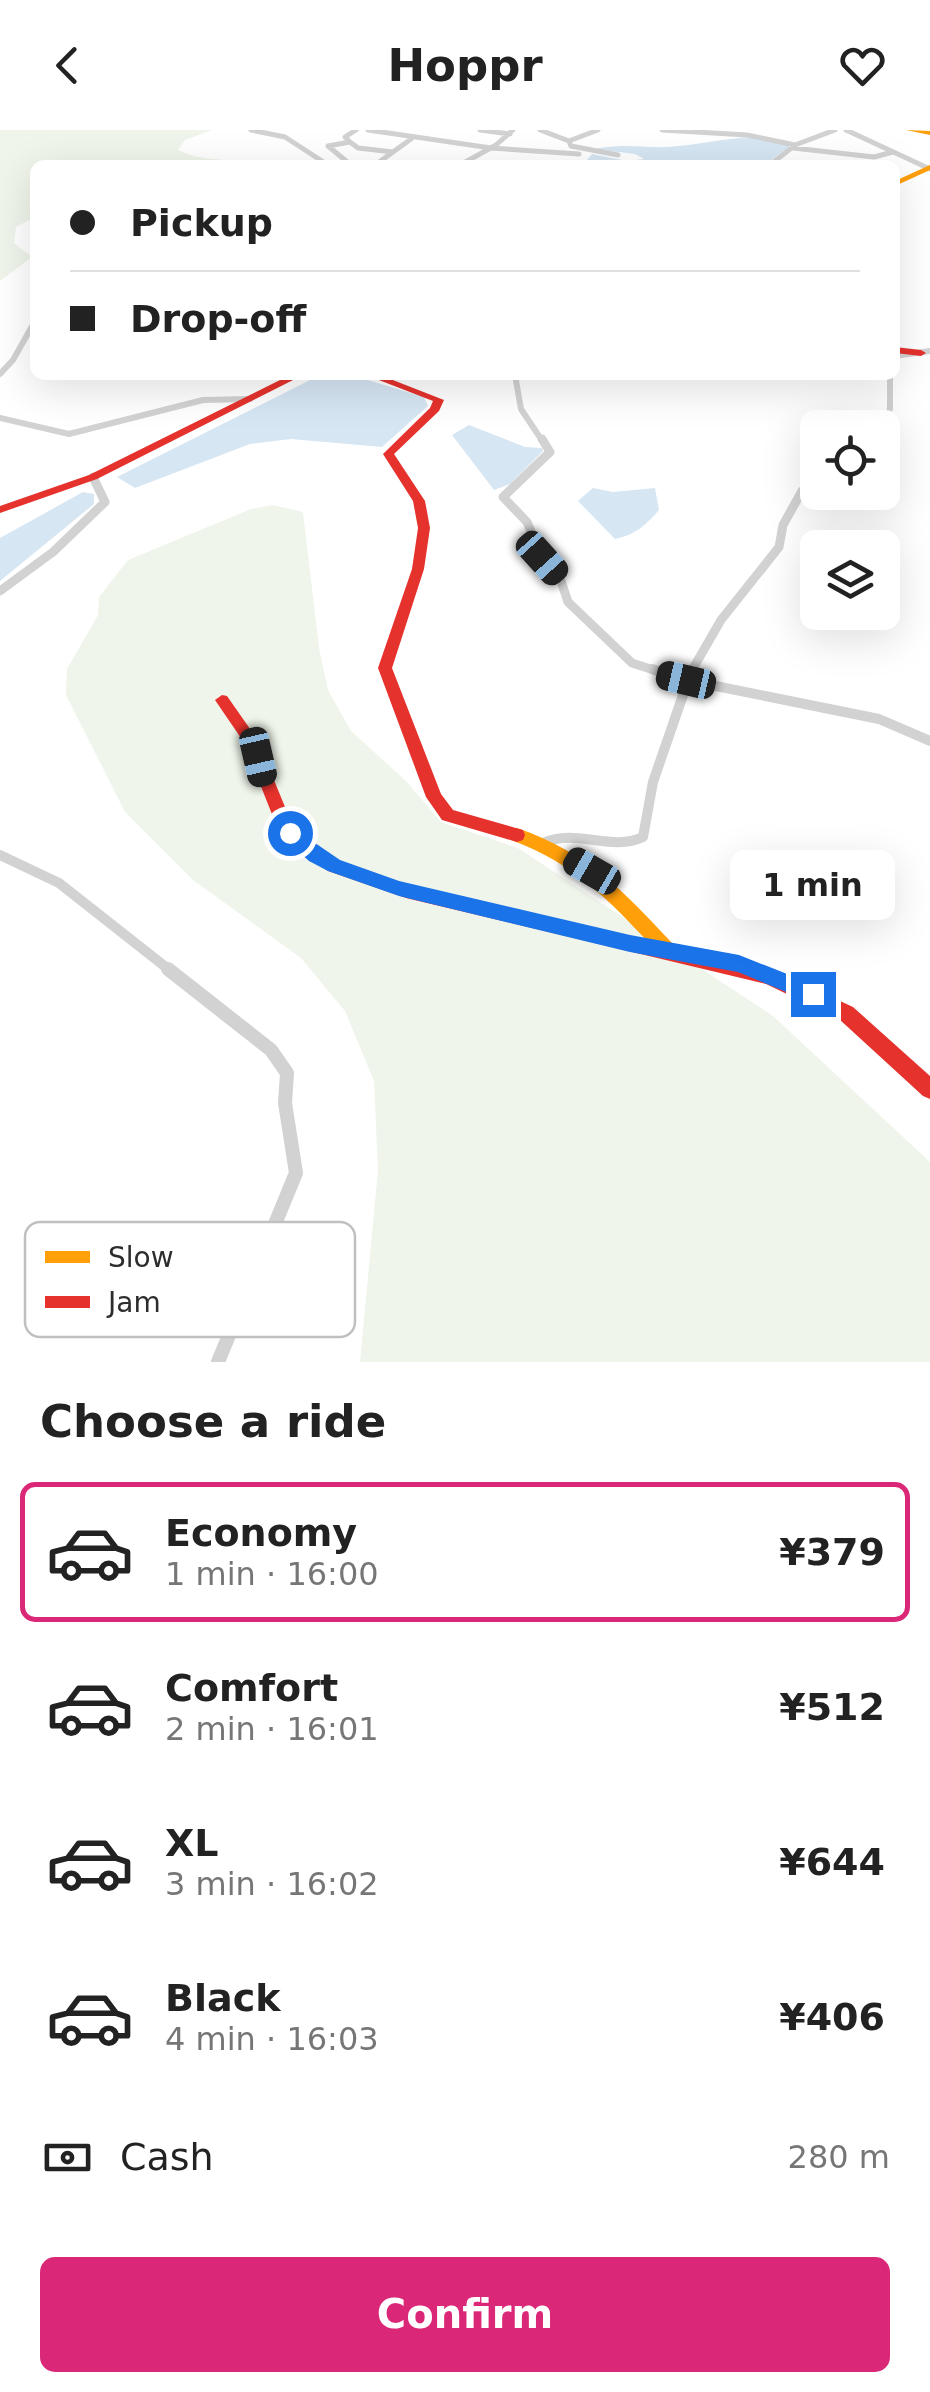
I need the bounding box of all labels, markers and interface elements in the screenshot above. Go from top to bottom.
icon: back [40,38,95,93]
icon: heart [835,38,890,93]
text: Hoppr [387,39,543,92]
text: Pickup [130,201,273,245]
text: Drop-off [130,297,306,341]
map controls [800,410,900,630]
button: locate [800,410,900,510]
car [511,526,573,590]
button: layers [800,530,900,630]
car [653,659,719,701]
car [237,724,279,790]
route start [268,811,313,856]
car [559,843,625,899]
callout: 1 min [730,849,896,919]
text: 1 min [762,866,863,904]
route end [791,972,836,1017]
legend [25,1222,355,1337]
text: Slow [108,1241,174,1274]
text: Jam [106,1286,161,1319]
text: Choose a ride [40,1395,386,1448]
icon: car [45,1507,135,1597]
text: Economy [165,1511,357,1555]
text: ¥379 [779,1530,885,1574]
text: 1 min · 16:00 [165,1555,379,1593]
icon: car [45,1662,135,1752]
text: Comfort [165,1666,338,1710]
text: ¥512 [779,1685,885,1729]
text: 2 min · 16:01 [165,1710,379,1748]
icon: car [45,1817,135,1907]
text: XL [165,1821,219,1865]
text: ¥644 [779,1840,885,1884]
text: 3 min · 16:02 [165,1865,379,1903]
icon: car [45,1972,135,2062]
text: Black [165,1976,280,2020]
text: ¥406 [779,1995,885,2039]
text: 4 min · 16:03 [165,2020,379,2058]
icon: cash [40,2130,95,2185]
text: Cash [120,2135,214,2179]
text: 280 m [788,2138,890,2176]
button: Confirm [40,2257,890,2372]

